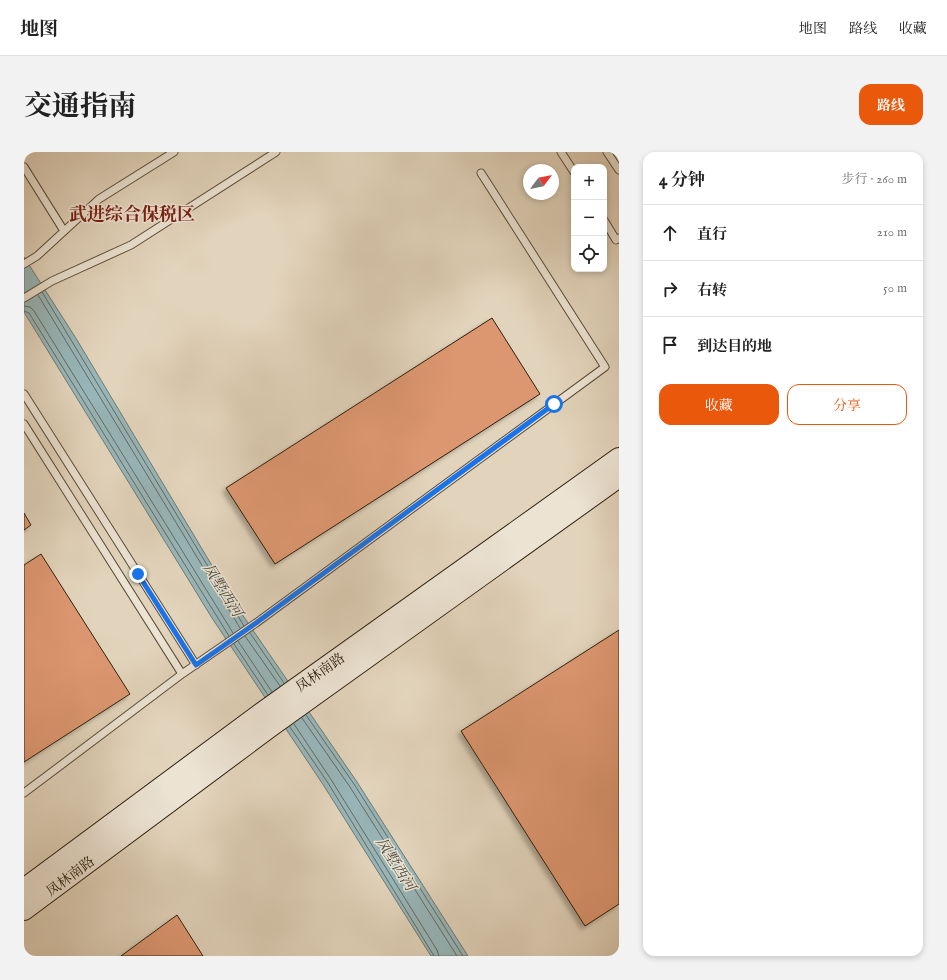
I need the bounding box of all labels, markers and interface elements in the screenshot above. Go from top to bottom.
text: 地图 [20,18,58,42]
text: 地图 [799,20,827,38]
text: 路线 [849,20,877,38]
text: 收藏 [899,20,927,38]
button: 路线 [859,84,923,125]
text: 交通指南 [24,90,136,125]
north arrow [523,164,559,200]
map controls [571,164,607,272]
button: + [571,164,607,200]
text: 4 分钟 [659,170,705,191]
text: 步行 · 260 m [842,171,907,188]
button: − [571,200,607,236]
district label: 武进综合保税区 [69,204,195,227]
icon: ahead [659,222,681,244]
text: 210 m [877,224,907,241]
text: 直行 [697,225,727,244]
button: locate [571,236,607,272]
icon: right [659,278,681,300]
text: 50 m [883,280,907,297]
text: 右转 [697,281,727,300]
icon: arrive [659,334,681,356]
text: 到达目的地 [697,337,772,356]
button: 收藏 [659,384,779,425]
button: 分享 [787,384,907,425]
route start [545,395,563,413]
water label: 凤墅西河 [199,560,248,623]
route end [129,565,147,583]
street label: 凤林南路 [292,649,349,696]
water label: 凤墅西河 [372,834,421,897]
street label: 凤林南路 [43,853,98,901]

